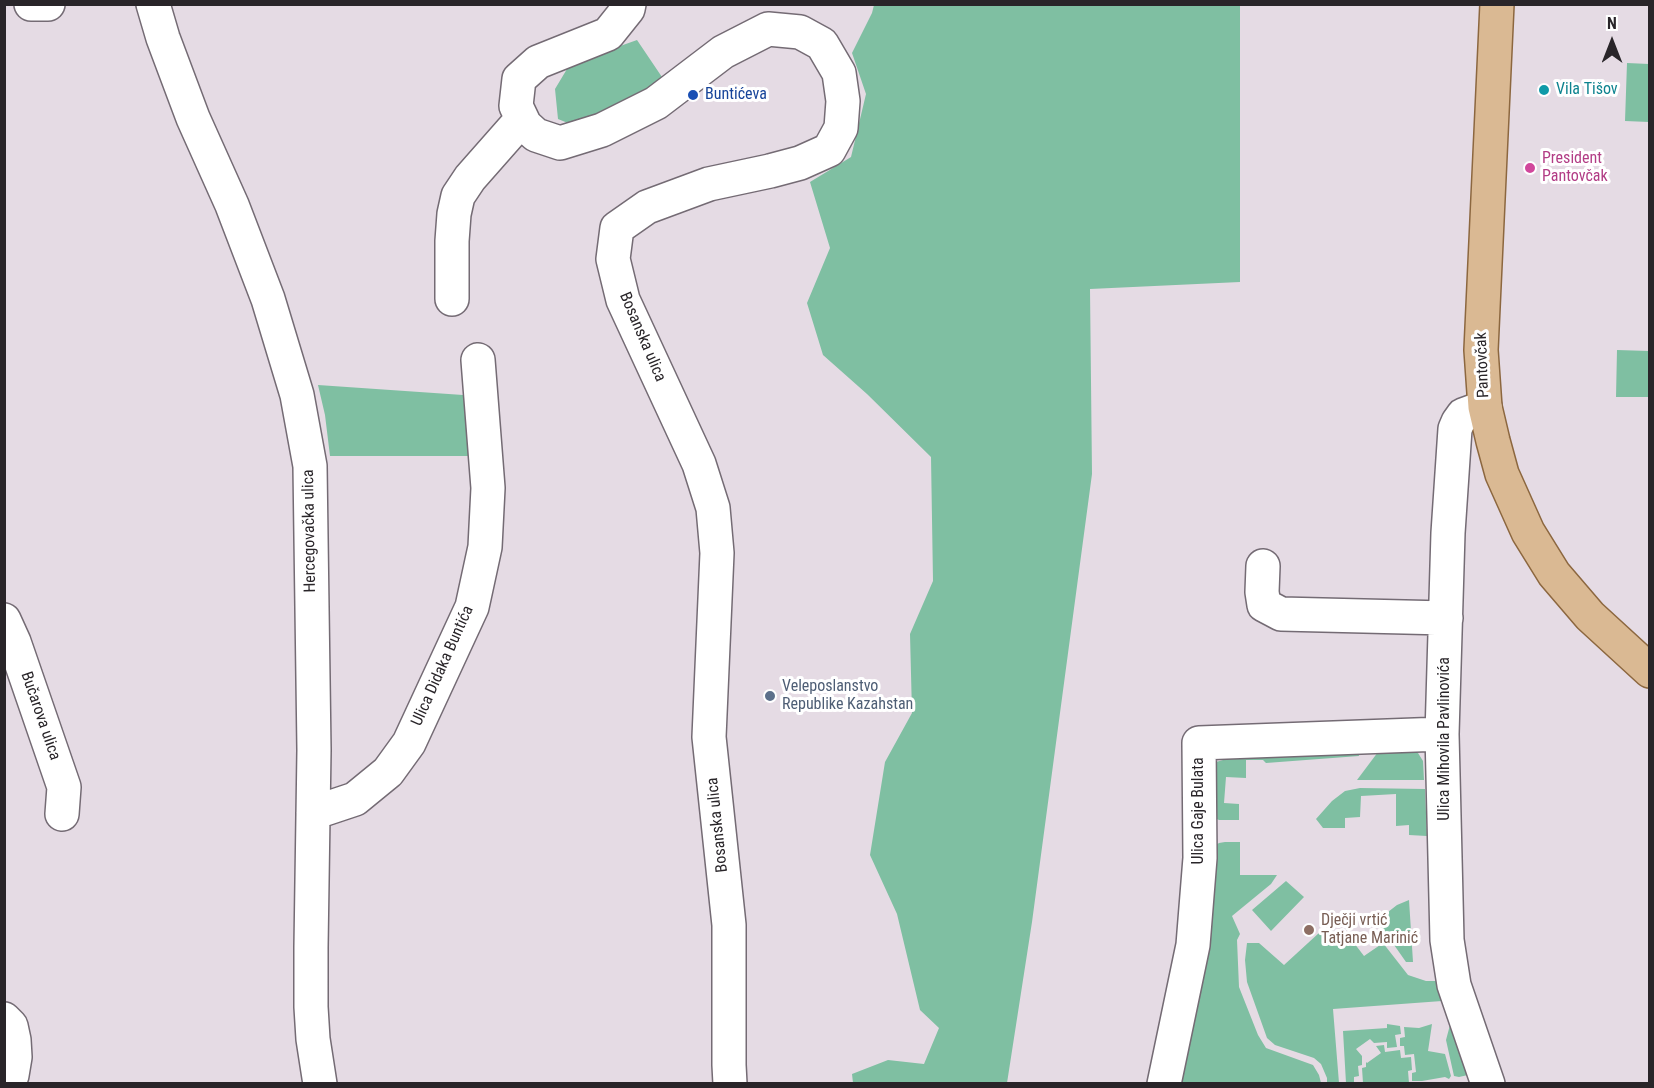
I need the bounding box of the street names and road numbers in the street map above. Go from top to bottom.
street label: Bosanska ulica [615,289,669,385]
street label: Pantovčak [1472,332,1494,398]
street label: Hercegovačka ulica [299,469,321,593]
street label: Ulica Didaka Buntića [408,603,478,729]
street label: Ulica Mihovila Pavlinovića [1435,657,1455,821]
street label: Bučarova ulica [16,669,64,763]
street label: Ulica Gaje Bulata [1189,757,1209,865]
street label: Bosanska ulica [703,777,733,873]

